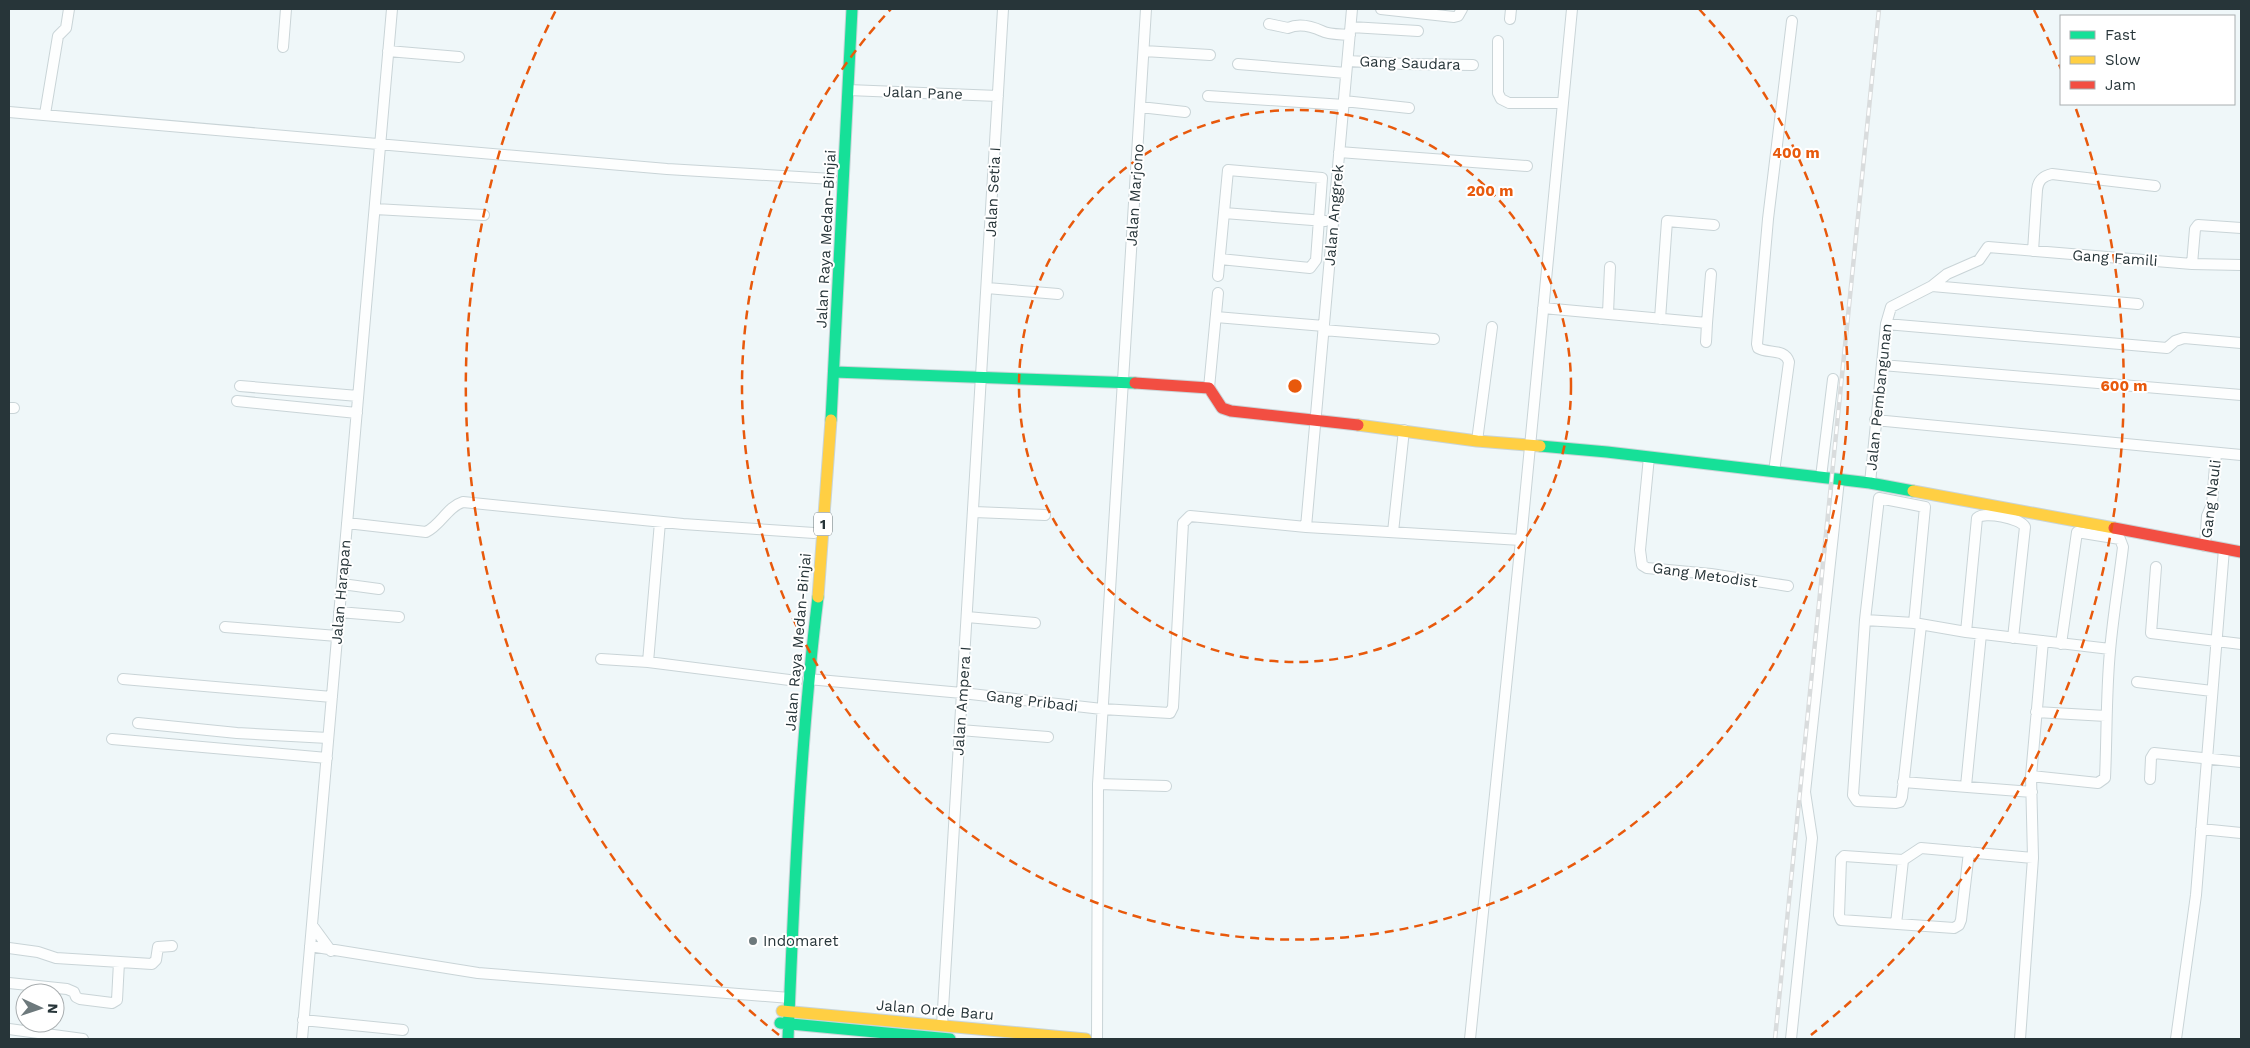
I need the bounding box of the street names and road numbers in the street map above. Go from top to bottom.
street label: Gang Saudara [1359,52,1461,74]
street label: Jalan Pane [883,83,963,103]
street label: Jalan Marjono [1122,143,1148,247]
street label: Jalan Setia I [982,146,1004,238]
street label: Jalan Raya Medan-Binjai [812,149,840,329]
street label: Jalan Anggrek [1321,163,1347,266]
street label: Gang Famili [2072,246,2158,270]
street label: Jalan Pembangunan [1862,323,1896,471]
street label: Gang Nauli [2197,459,2225,539]
road number: 1 [814,512,832,536]
street label: Jalan Harapan [327,539,355,645]
street label: Jalan Raya Medan-Binjai [781,552,815,732]
street label: Gang Metodist [1651,559,1759,591]
street label: Jalan Ampera I [949,646,975,756]
street label: Gang Pribadi [985,686,1079,716]
street label: Jalan Orde Baru [875,996,995,1024]

